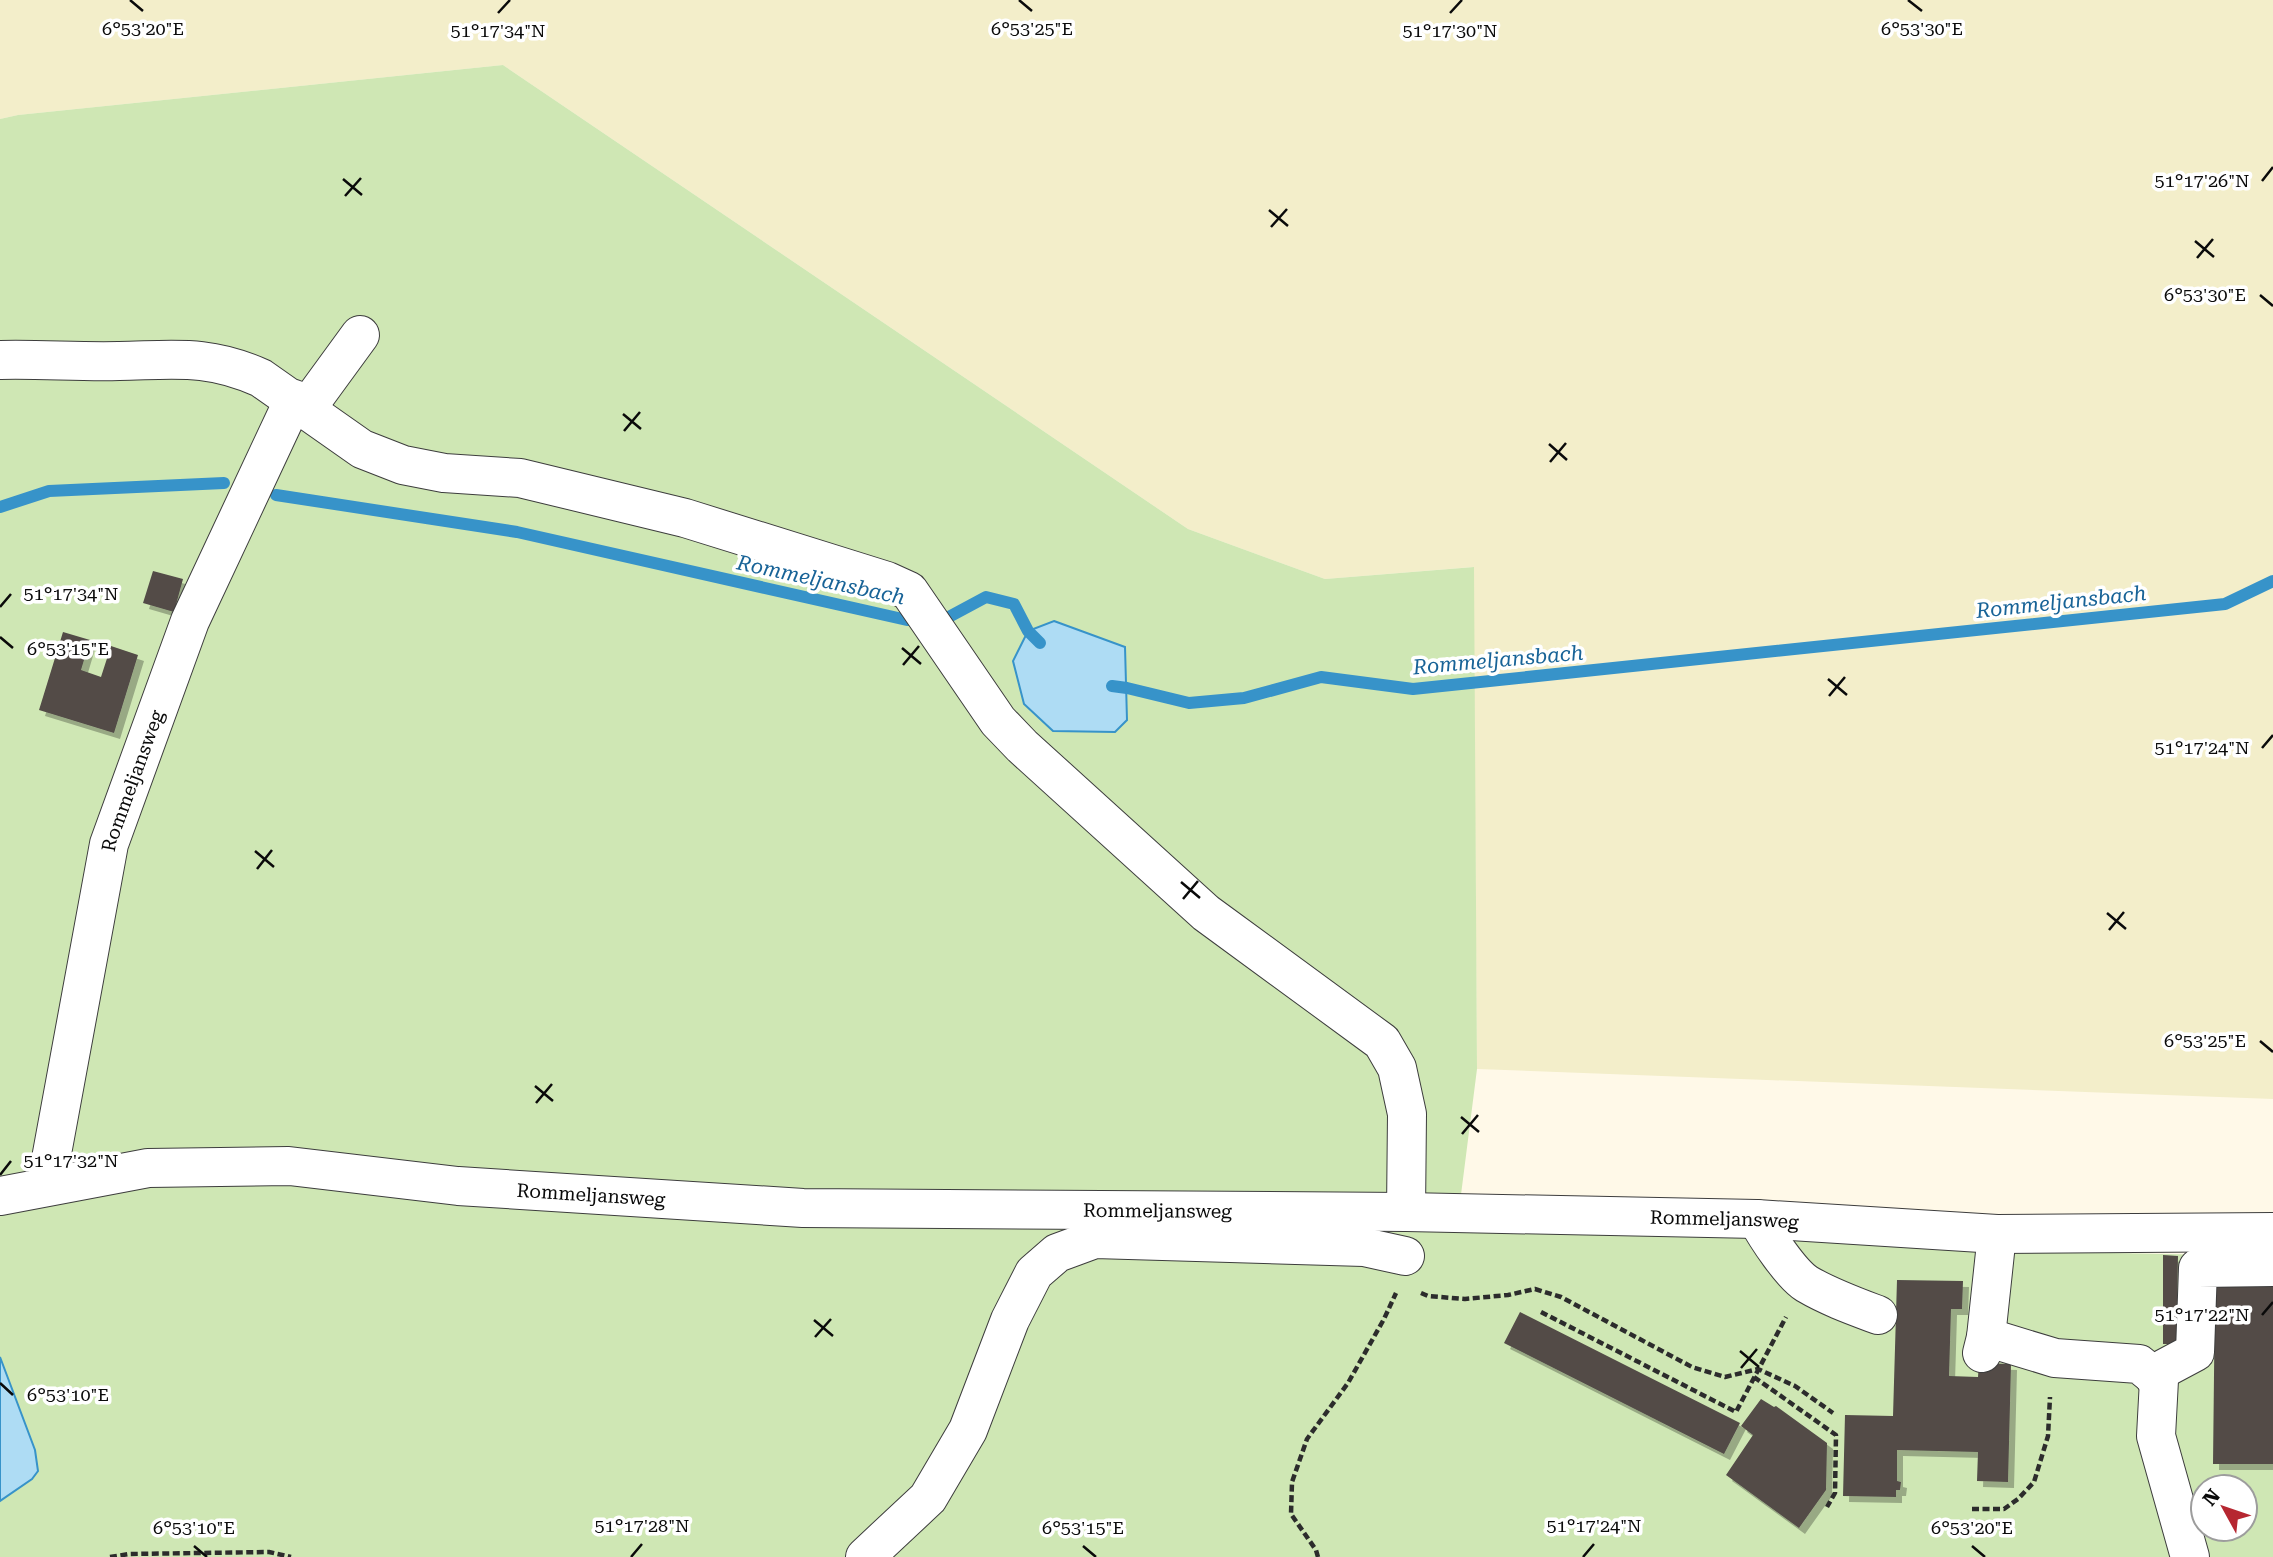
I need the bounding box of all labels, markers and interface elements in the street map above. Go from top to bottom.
text: 6°53'20"E [102,18,184,39]
text: 6°53'25"E [991,18,1073,39]
text: 6°53'30"E [1881,18,1963,39]
text: 51°17'34"N [451,20,545,41]
text: 51°17'30"N [1403,20,1497,41]
text: 51°17'26"N [2155,170,2249,191]
text: 6°53'30"E [2164,284,2246,305]
water label: Rommeljansbach [734,550,907,610]
water label: Rommeljansbach [1974,581,2148,623]
text: 51°17'34"N [24,583,118,604]
text: 6°53'15"E [27,638,109,659]
water label: Rommeljansbach [1411,641,1585,679]
street label: Rommeljansweg [96,707,168,853]
text: 51°17'24"N [2155,737,2249,758]
text: 6°53'25"E [2164,1030,2246,1051]
text: 51°17'32"N [24,1150,118,1171]
street label: Rommeljansweg [516,1178,666,1211]
street label: Rommeljansweg [1083,1198,1232,1222]
street label: Rommeljansweg [1650,1205,1800,1233]
text: 51°17'22"N [2155,1304,2249,1325]
text: 6°53'10"E [27,1384,109,1405]
north arrow [2189,1473,2259,1543]
text: N [2198,1484,2225,1510]
text: 51°17'28"N [595,1515,689,1536]
text: 51°17'24"N [1547,1515,1641,1536]
text: 6°53'10"E [153,1517,235,1538]
text: 6°53'15"E [1042,1517,1124,1538]
text: 6°53'20"E [1931,1517,2013,1538]

